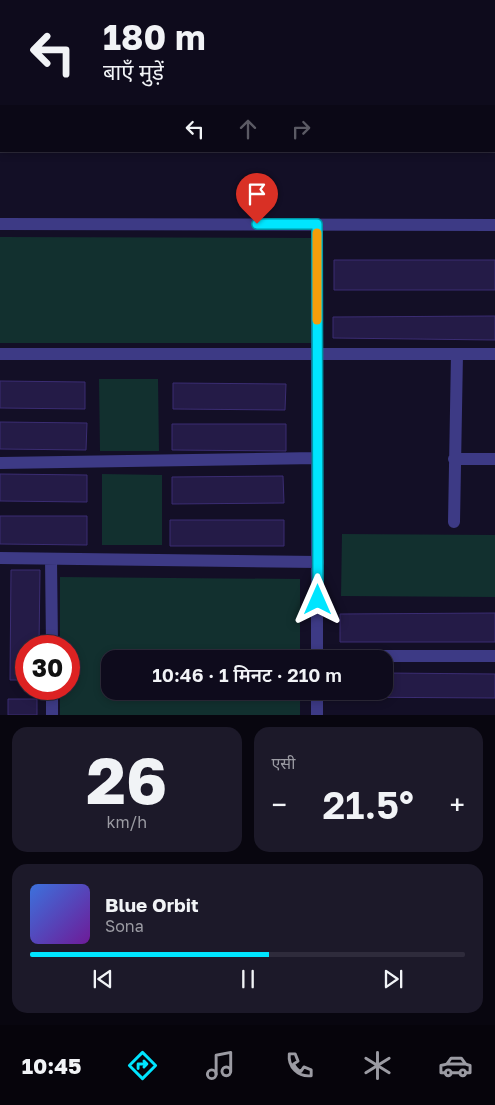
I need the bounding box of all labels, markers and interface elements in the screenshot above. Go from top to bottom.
text: 180 m [103,16,206,58]
icon: left [20,20,85,85]
text: बाएँ मुड़ें [103,58,164,85]
icon: left [181,115,209,143]
icon: ahead [234,115,262,143]
icon: right [287,115,315,143]
pin [236,173,278,224]
icon: arrive [243,180,271,208]
position arrow [291,573,343,625]
speed limit sign: 30 [15,635,80,700]
text: 10:46 · 1 मिनट · 210 m [152,663,342,686]
text: 26 [86,740,167,818]
text: एसी [272,753,295,773]
text: 21.5° [323,782,414,827]
text: − [272,788,287,821]
text: + [450,788,465,821]
text: km/h [106,812,147,832]
text: Blue Orbit [105,893,199,916]
text: Sona [105,916,144,936]
icon: previous [89,965,117,993]
icon: pause [234,965,262,993]
icon: next [379,965,407,993]
icon: directions [125,1048,160,1083]
icon: music [203,1048,238,1083]
icon: phone [282,1048,317,1083]
icon: climate [360,1048,395,1083]
icon: car [438,1048,473,1083]
text: 10:45 [22,1052,82,1079]

